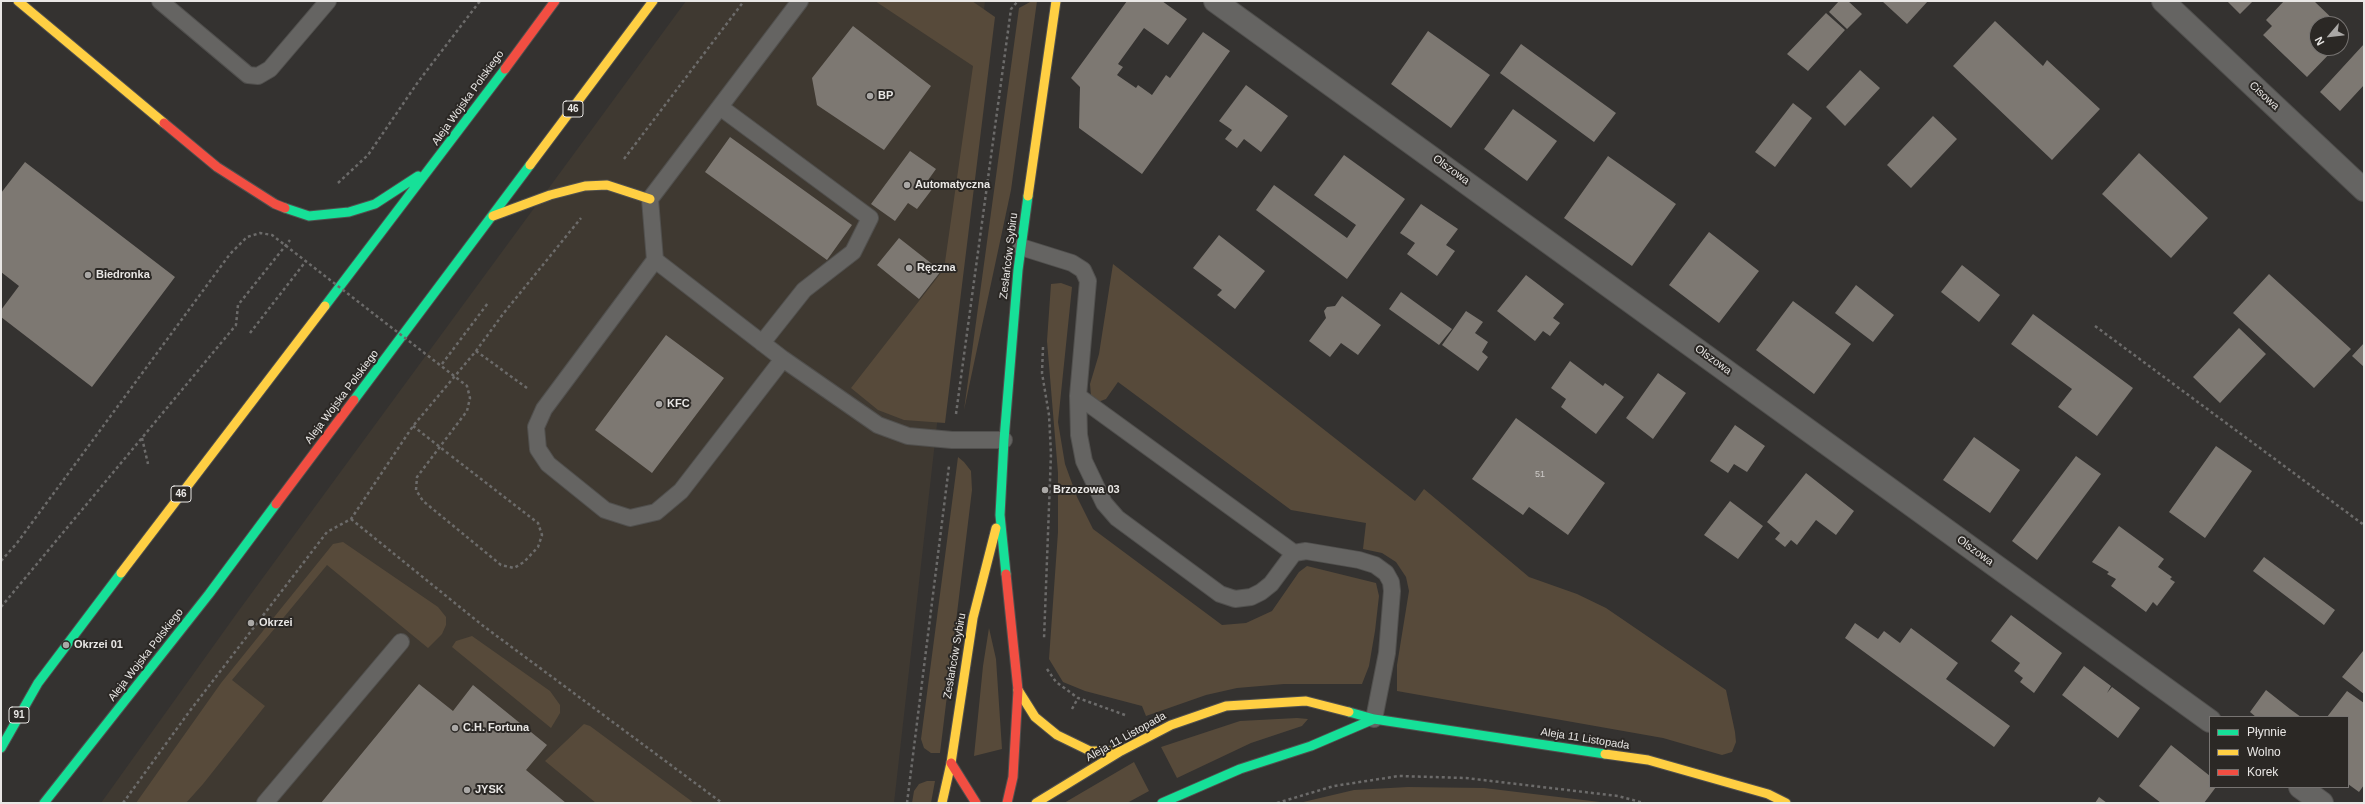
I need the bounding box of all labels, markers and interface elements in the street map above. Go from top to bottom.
north arrow [2309,16,2349,56]
text: N [2312,35,2326,47]
street label: Aleja Wojska Polskiego [429,48,507,148]
street label: Cisowa [2246,79,2282,113]
place label: BP [878,89,893,103]
marker: BP [865,91,875,101]
road number: 46 [563,101,583,117]
street label: Olszowa [1430,152,1472,188]
place label: Automatyczna [915,178,990,192]
marker: Automatyczna [902,180,912,190]
street label: Zesłańców Sybiru [997,212,1021,300]
place label: Ręczna [917,261,956,275]
marker: Ręczna [904,263,914,273]
place label: Biedronka [96,268,150,282]
marker: Biedronka [83,270,93,280]
street label: Olszowa [1692,342,1734,378]
street label: Aleja Wojska Polskiego [302,347,382,447]
place label: KFC [667,397,690,411]
marker: KFC [654,399,664,409]
house number: 51 [1535,470,1545,480]
place label: Brzozowa 03 [1053,483,1120,497]
marker: Brzozowa 03 [1040,485,1050,495]
road number: 46 [171,486,191,502]
street label: Olszowa [1954,533,1996,569]
street label: Aleja Wojska Polskiego [106,606,186,704]
street label: Zesłańców Sybiru [941,612,969,700]
place label: Okrzei [259,616,293,630]
marker: Okrzei [246,618,256,628]
place label: Okrzei 01 [74,638,123,652]
marker: Okrzei 01 [61,640,71,650]
road number: 91 [9,707,29,723]
street label: Aleja 11 Listopada [1084,709,1168,765]
legend [2209,716,2349,788]
place label: C.H. Fortuna [463,721,529,735]
marker: C.H. Fortuna [450,723,460,733]
street label: Aleja 11 Listopada [1540,725,1630,753]
text: Płynnie [2247,725,2286,739]
text: Wolno [2247,745,2281,759]
text: Korek [2247,765,2278,779]
place label: JYSK [475,783,504,797]
marker: JYSK [462,785,472,795]

